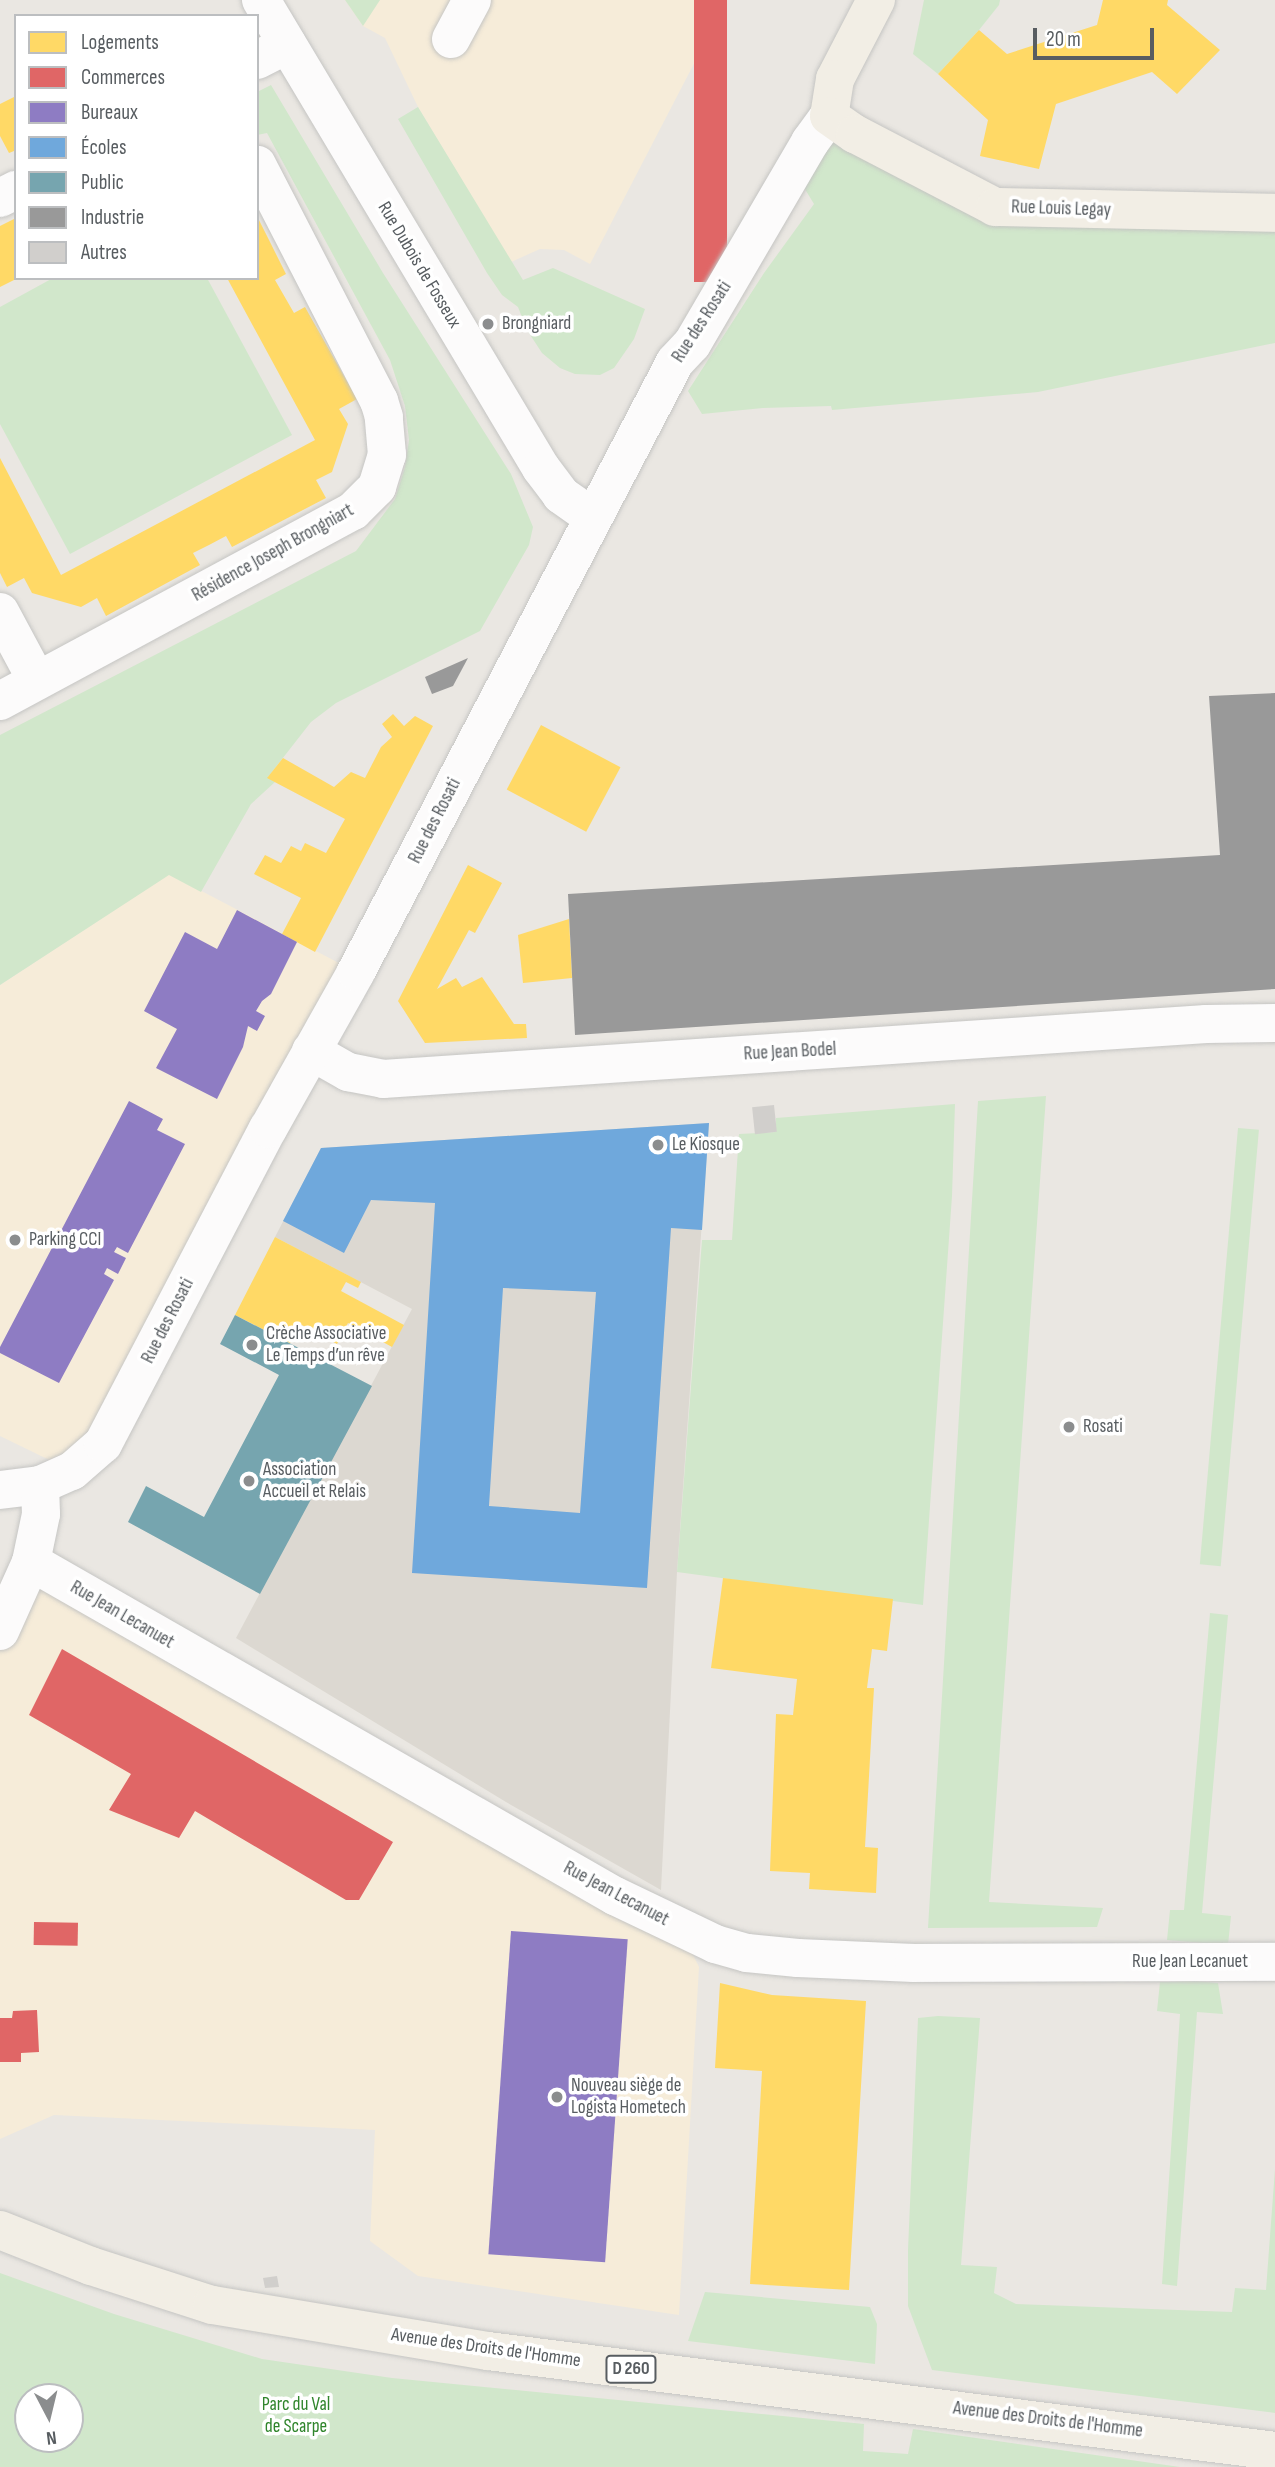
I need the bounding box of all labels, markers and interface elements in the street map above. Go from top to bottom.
legend [14,14,259,280]
scale bar [1037,14,1158,58]
text: 20 m [1046,27,1081,52]
text: Logements [81,30,159,55]
text: Commerces [81,65,165,90]
text: Bureaux [81,100,138,125]
text: Écoles [81,135,126,160]
text: Public [81,170,124,195]
street label: Rue Louis Legay [1011,196,1111,222]
street label: Rue Dubois de Fosseux [372,198,466,332]
text: Industrie [81,205,144,230]
text: Autres [81,240,127,265]
street label: Rue des Rosati [667,277,737,367]
place label: Brongniard [502,313,571,335]
marker: Brongniard [480,316,496,332]
street label: Résidence Joseph Brongniart [188,499,358,607]
street label: Rue des Rosati [404,775,466,867]
street label: Rue Jean Bodel [743,1038,837,1066]
place label: Le Kiosque [672,1134,740,1156]
marker: Le Kiosque [650,1137,666,1153]
place label: Parking CCI [29,1229,101,1251]
marker: Parking CCI [7,1232,23,1248]
street label: Rue des Rosati [137,1275,199,1367]
place label: Crèche Associative Le Temps d’un rêve [266,1323,386,1367]
marker: Crèche Associative Le Temps d’un rêve [244,1337,260,1353]
place label: Rosati [1083,1416,1123,1438]
marker: Rosati [1061,1419,1077,1435]
place label: Association Accueil et Relais [263,1459,366,1503]
marker: Association Accueil et Relais [241,1473,257,1489]
street label: Rue Jean Lecanuet [66,1576,178,1654]
street label: Rue Jean Lecanuet [559,1857,673,1931]
street label: Rue Jean Lecanuet [1132,1951,1248,1973]
place label: Nouveau siège de Logista Hometech [571,2075,686,2119]
marker: Nouveau siège de Logista Hometech [549,2089,565,2105]
street label: Avenue des Droits de l'Homme [390,2323,582,2373]
road number: D 260 [605,2354,657,2384]
north arrow [14,2383,84,2453]
park label: Parc du Val de Scarpe [262,2394,330,2438]
street label: Avenue des Droits de l'Homme [952,2397,1144,2443]
text: N [45,2425,58,2449]

